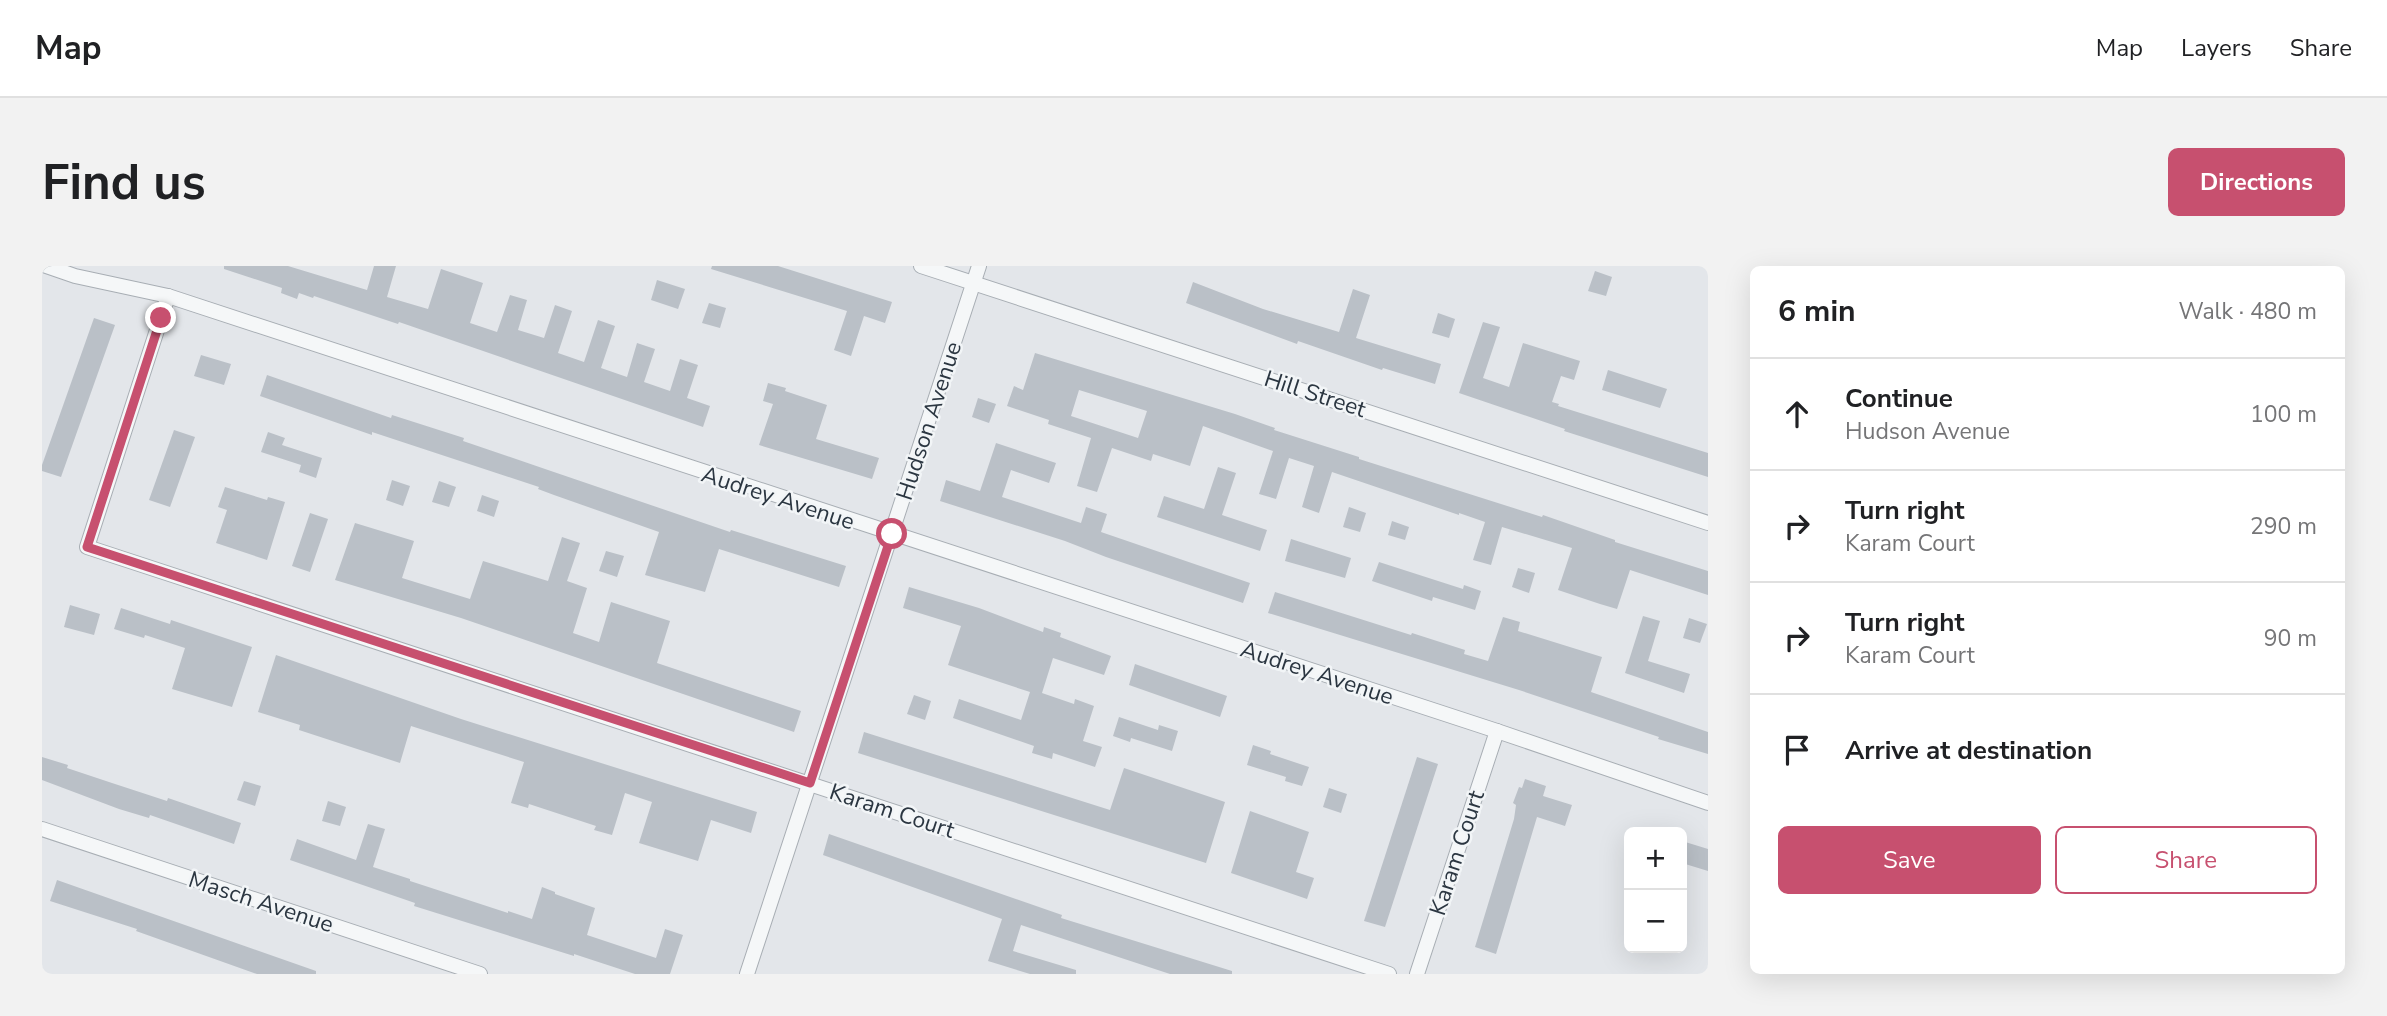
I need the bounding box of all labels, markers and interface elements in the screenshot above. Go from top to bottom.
text: Map [35,26,102,71]
text: Map [2096,32,2143,64]
text: Layers [2181,32,2252,64]
text: Share [2290,32,2352,64]
button: Directions [2168,148,2345,216]
text: Find us [42,149,206,216]
text: 6 min [1778,291,1856,332]
text: Walk · 480 m [2178,296,2317,327]
route end [145,302,176,333]
street label: Hudson Avenue [889,338,969,504]
street label: Hill Street [1260,363,1371,425]
text: Continue [1845,381,1953,416]
icon: ahead [1778,395,1816,433]
text: 100 m [2250,399,2317,430]
text: Hudson Avenue [1845,416,2010,447]
street label: Audrey Avenue [697,459,859,537]
text: Turn right [1845,493,1964,528]
icon: right [1778,507,1816,545]
text: 290 m [2250,511,2317,542]
route start [876,518,907,549]
text: Karam Court [1845,528,1975,559]
text: Turn right [1845,605,1964,640]
icon: right [1778,619,1816,657]
text: 90 m [2264,623,2317,654]
street label: Audrey Avenue [1236,634,1398,712]
text: Karam Court [1845,640,1975,671]
icon: arrive [1778,731,1816,769]
text: Arrive at destination [1845,733,2092,768]
street label: Karam Court [826,776,959,846]
street label: Karam Court [1422,786,1492,919]
button: Save [1778,826,2041,894]
button: Share [2055,826,2317,894]
map controls [1624,827,1687,953]
button: + [1624,827,1687,890]
street label: Masch Avenue [184,864,338,940]
button: − [1624,890,1687,953]

